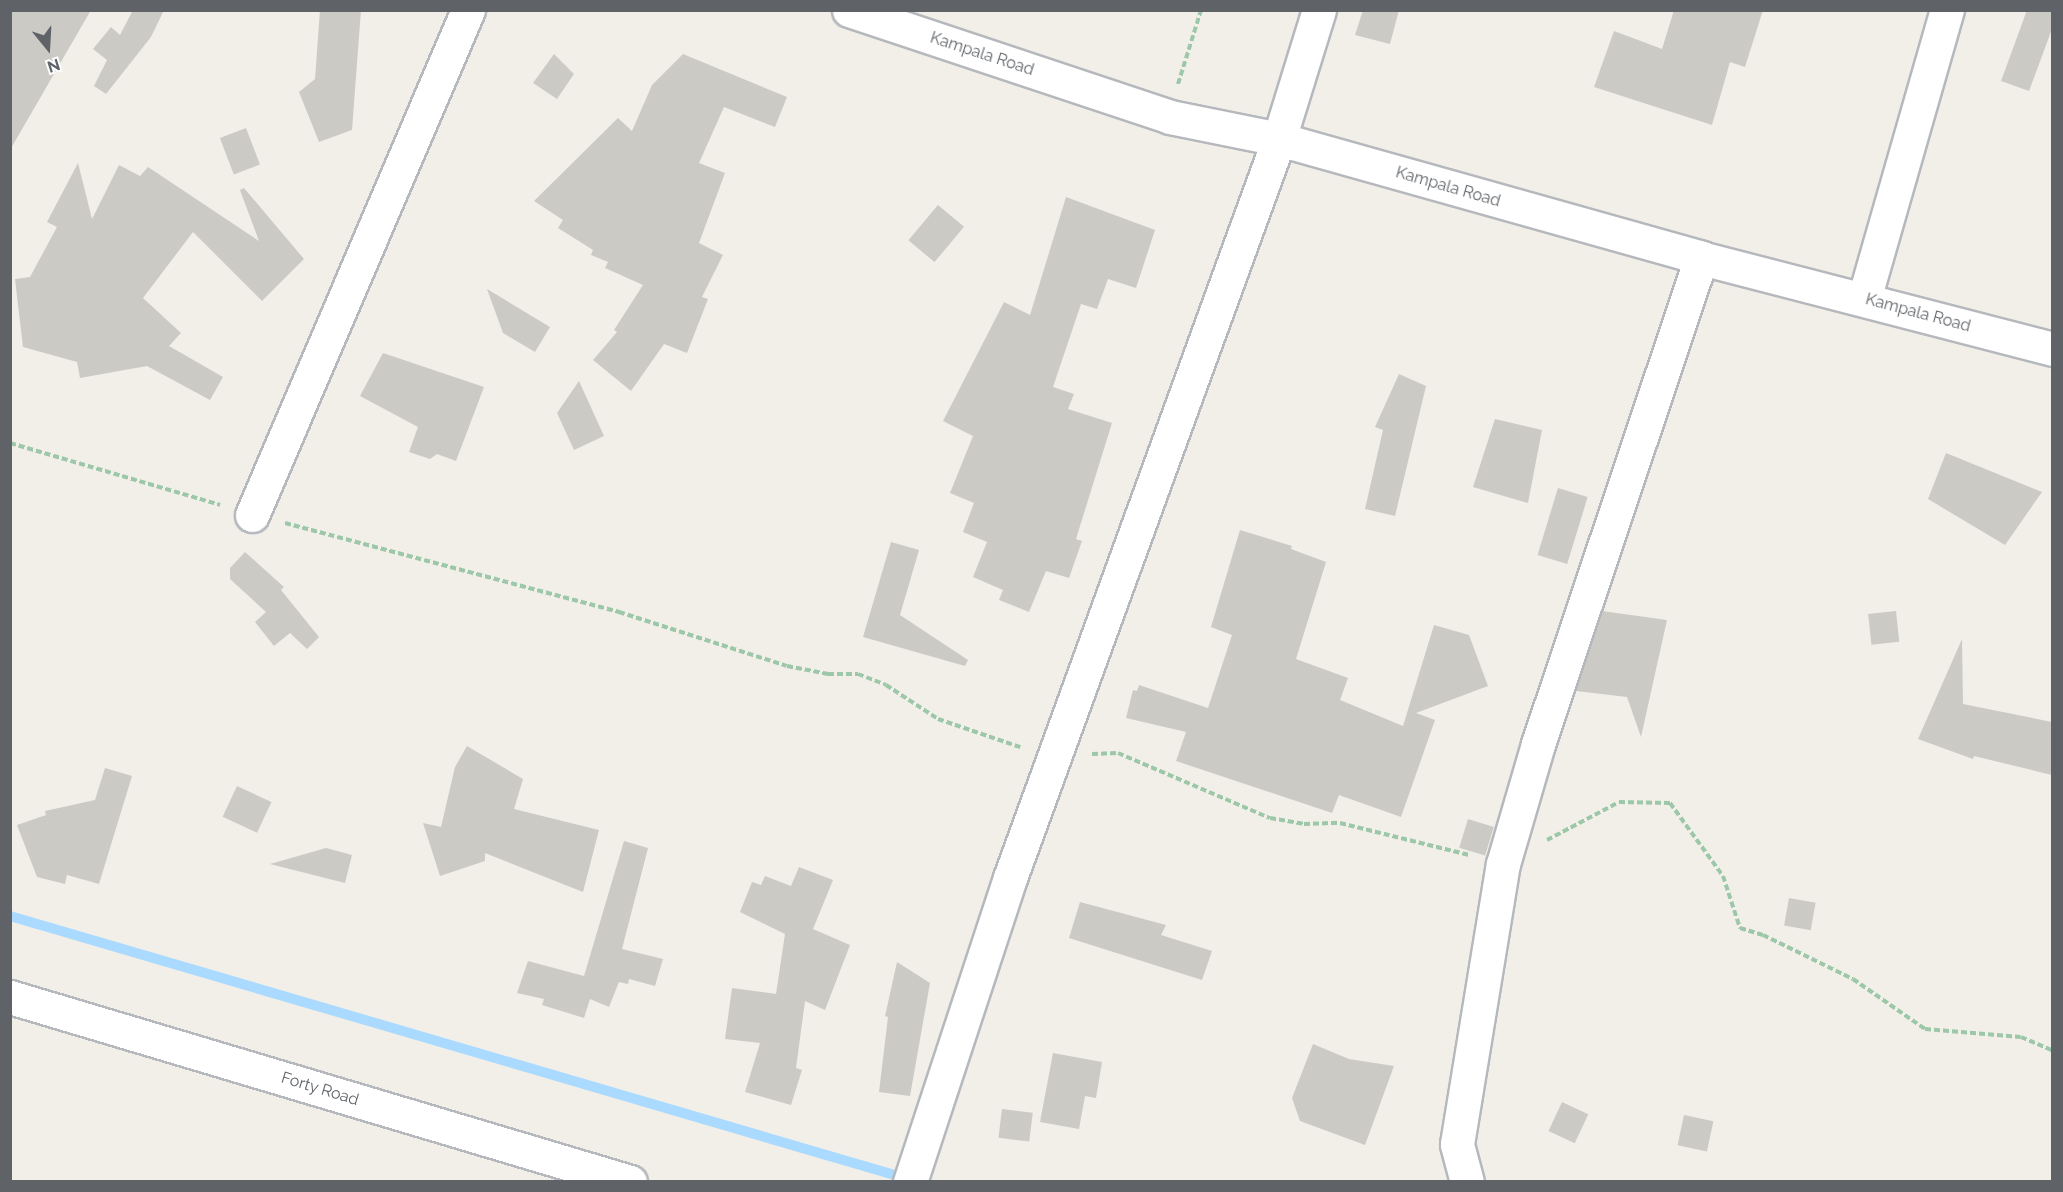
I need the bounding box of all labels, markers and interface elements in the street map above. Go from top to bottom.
north arrow [18,18,78,78]
street label: Kampala Road [928,28,1036,80]
text: N [45,55,62,77]
street label: Kampala Road [1394,163,1502,211]
street label: Kampala Road [1863,290,1973,336]
street label: Forty Road [279,1068,361,1110]

